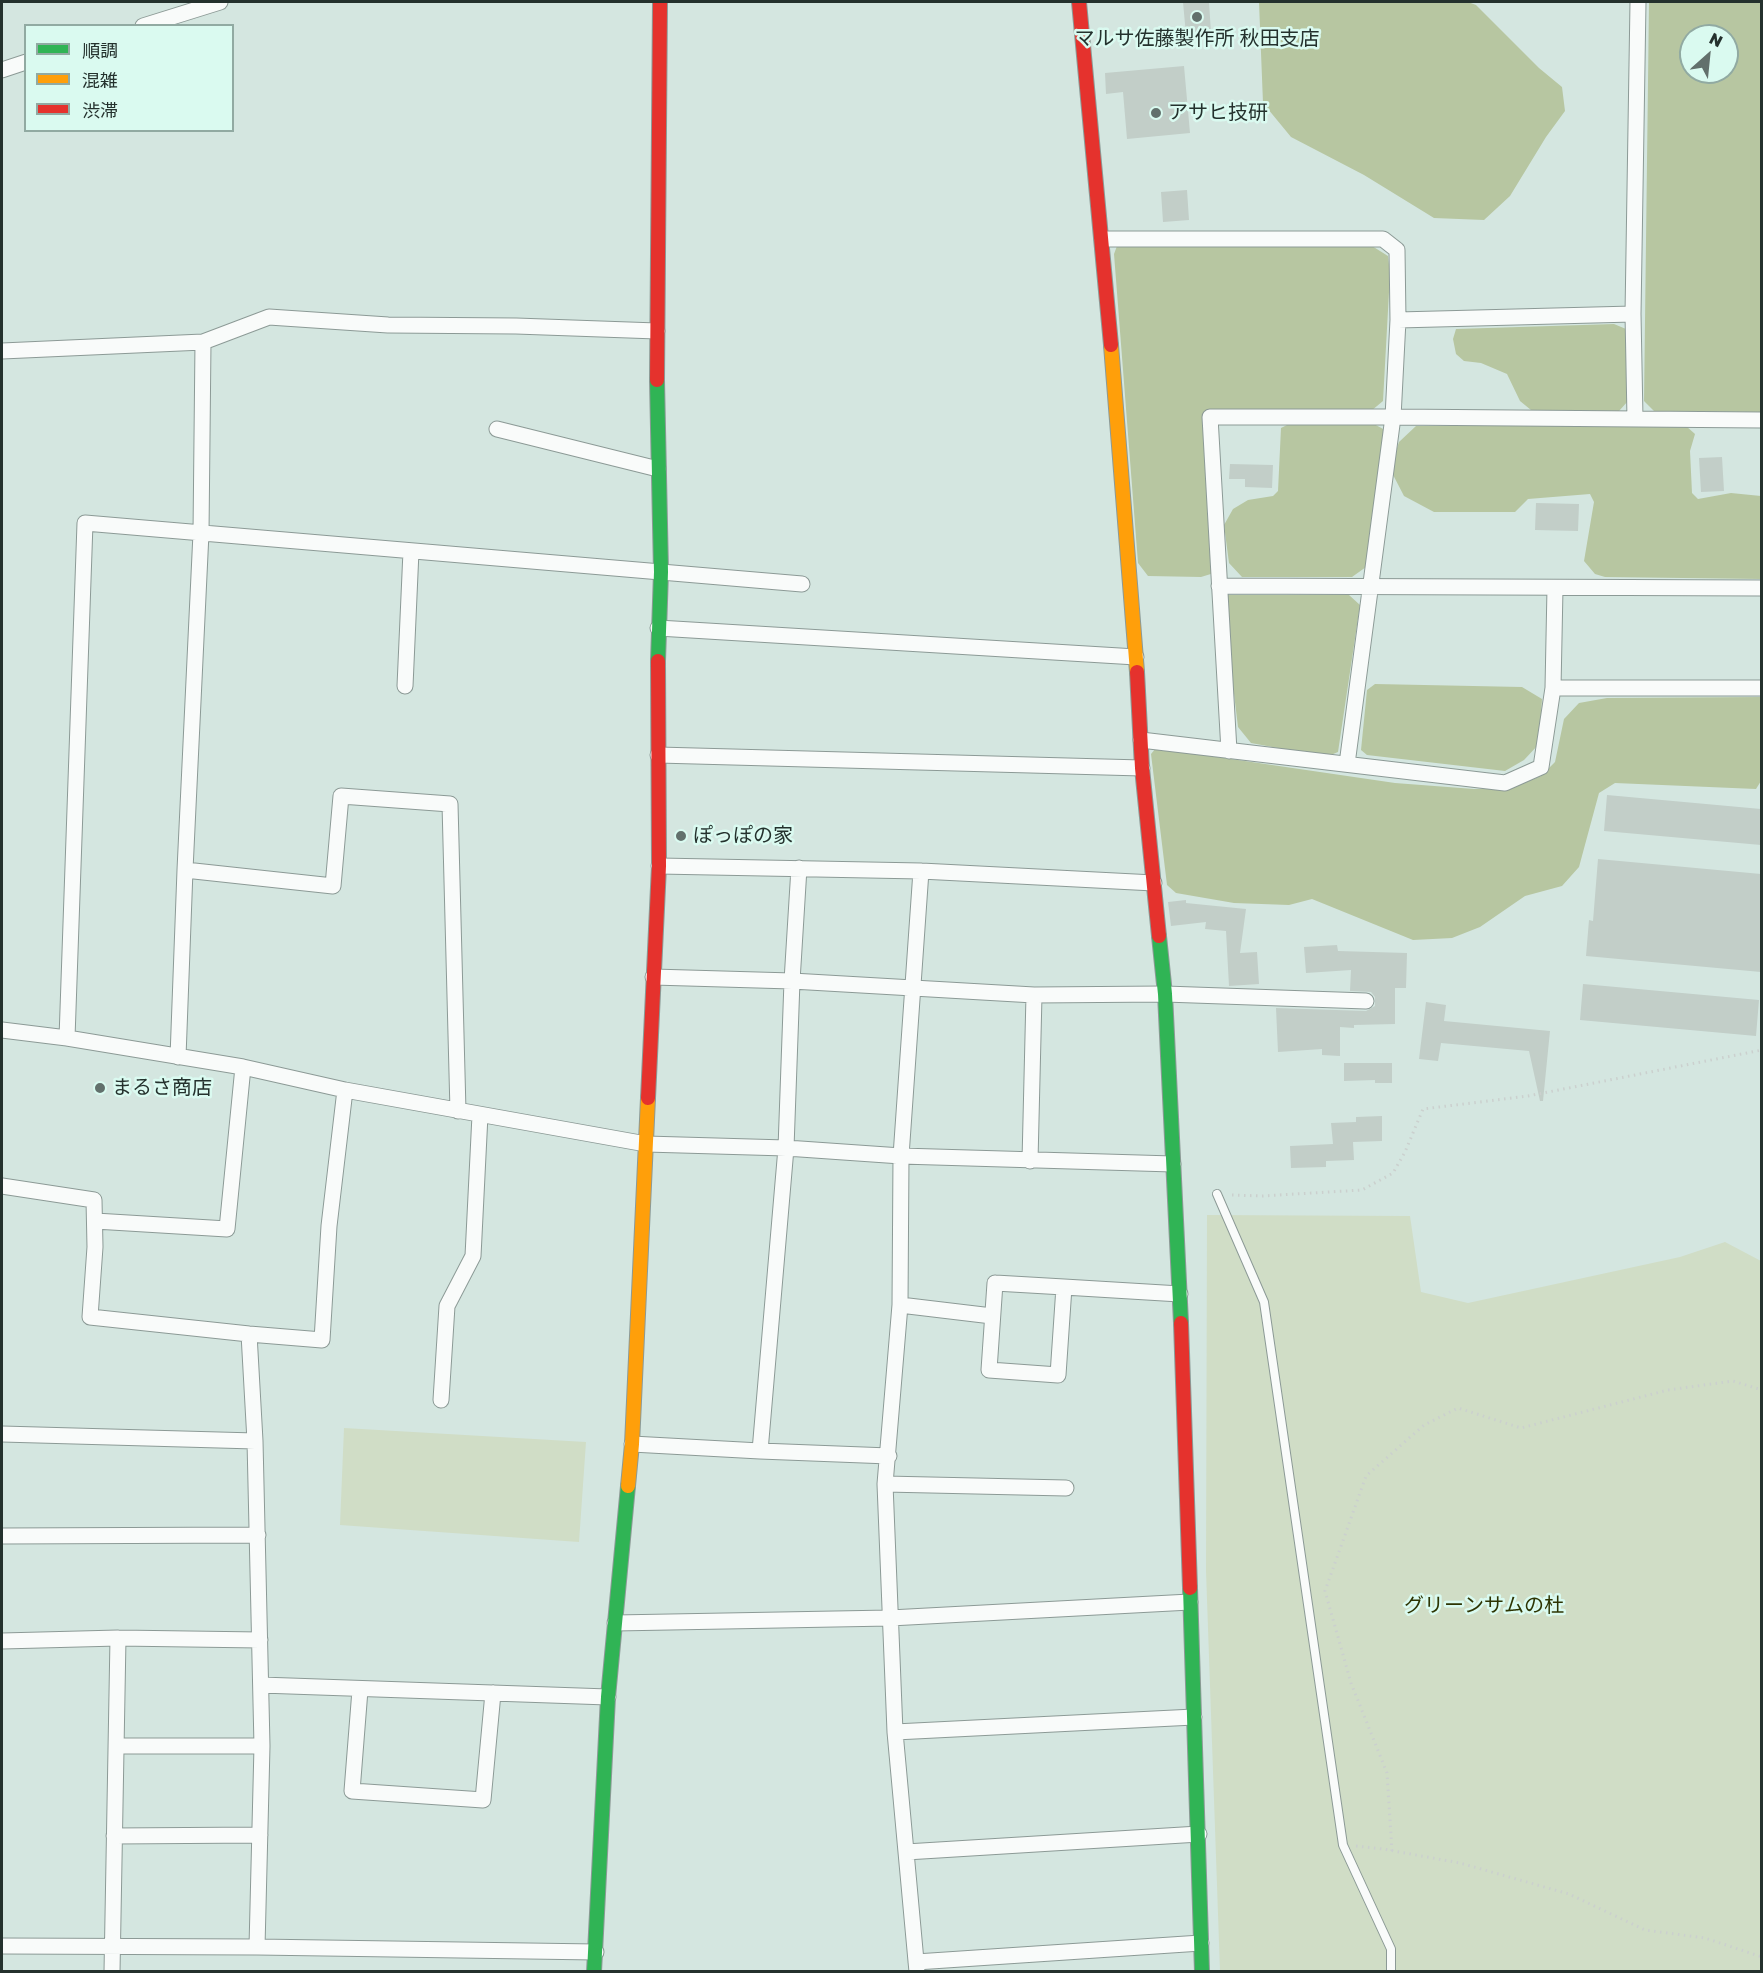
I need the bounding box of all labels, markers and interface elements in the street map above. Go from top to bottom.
marker: マルサ佐藤製作所 秋田支店 [1190,10,1204,24]
legend [24,24,234,132]
north arrow [1679,24,1739,84]
place label: マルサ佐藤製作所 秋田支店 [1075,27,1319,51]
text: N [1706,28,1726,51]
text: 順調 [82,39,118,61]
text: 混雑 [82,69,118,91]
text: 渋滞 [82,99,118,121]
place label: アサヒ技研 [1168,101,1268,125]
marker: アサヒ技研 [1149,106,1163,120]
place label: ぽっぽの家 [693,824,793,848]
marker: ぽっぽの家 [674,829,688,843]
place label: まるさ商店 [112,1076,212,1100]
marker: まるさ商店 [93,1081,107,1095]
park label: グリーンサムの杜 [1404,1594,1564,1618]

